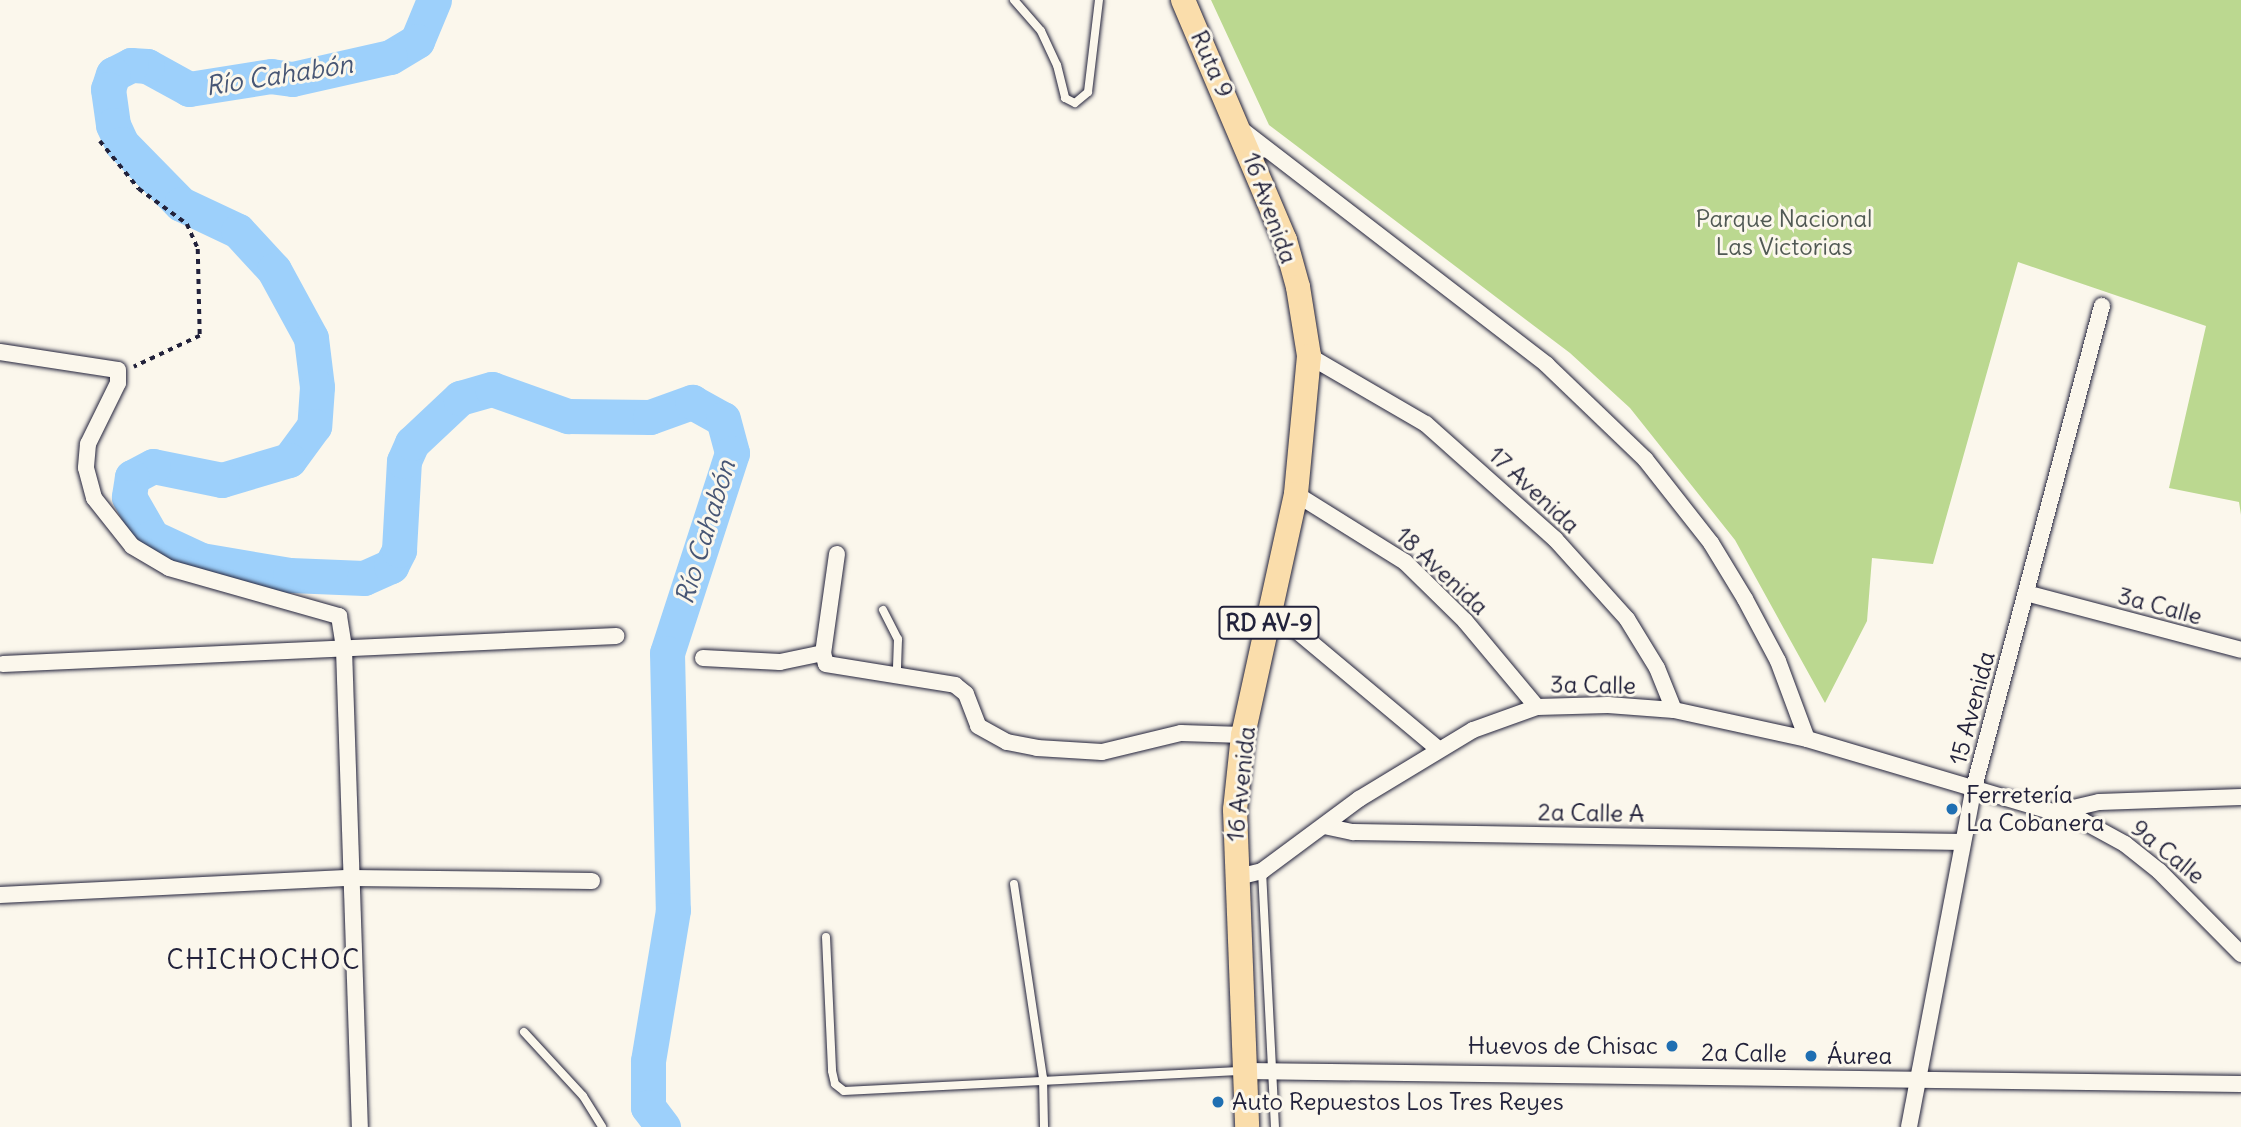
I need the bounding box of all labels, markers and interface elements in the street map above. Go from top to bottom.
street label: Ruta 9 [1185,26,1239,102]
water label: Río Cahabón [203,48,355,102]
street label: 16 Avenida [1237,149,1303,267]
park label: Parque Nacional Las Victorias [1696,205,1872,261]
street label: 17 Avenida [1483,441,1585,539]
water label: Río Cahabón [668,456,742,608]
street label: 18 Avenida [1390,521,1494,621]
street label: 3a Calle [2115,581,2205,631]
road number: RD AV-9 [1218,604,1320,642]
street label: 15 Avenida [1943,648,2001,768]
street label: 3a Calle [1550,670,1636,700]
street label: 16 Avenida [1221,725,1261,843]
place label: Ferretería La Cobanera [1966,781,2104,837]
street label: 2a Calle A [1537,798,1645,828]
marker: Ferretería La Cobanera [1944,801,1960,817]
street label: 9a Calle [2125,814,2211,890]
district label: CHICHOCHOC [168,944,360,976]
place label: Huevos de Chisac [1468,1032,1658,1060]
marker: Huevos de Chisac [1664,1038,1680,1054]
street label: 2a Calle [1701,1038,1787,1068]
place label: Áurea [1827,1042,1892,1070]
marker: Áurea [1801,1046,1821,1066]
place label: Auto Repuestos Los Tres Reyes [1232,1088,1564,1116]
marker: Auto Repuestos Los Tres Reyes [1210,1094,1226,1110]

